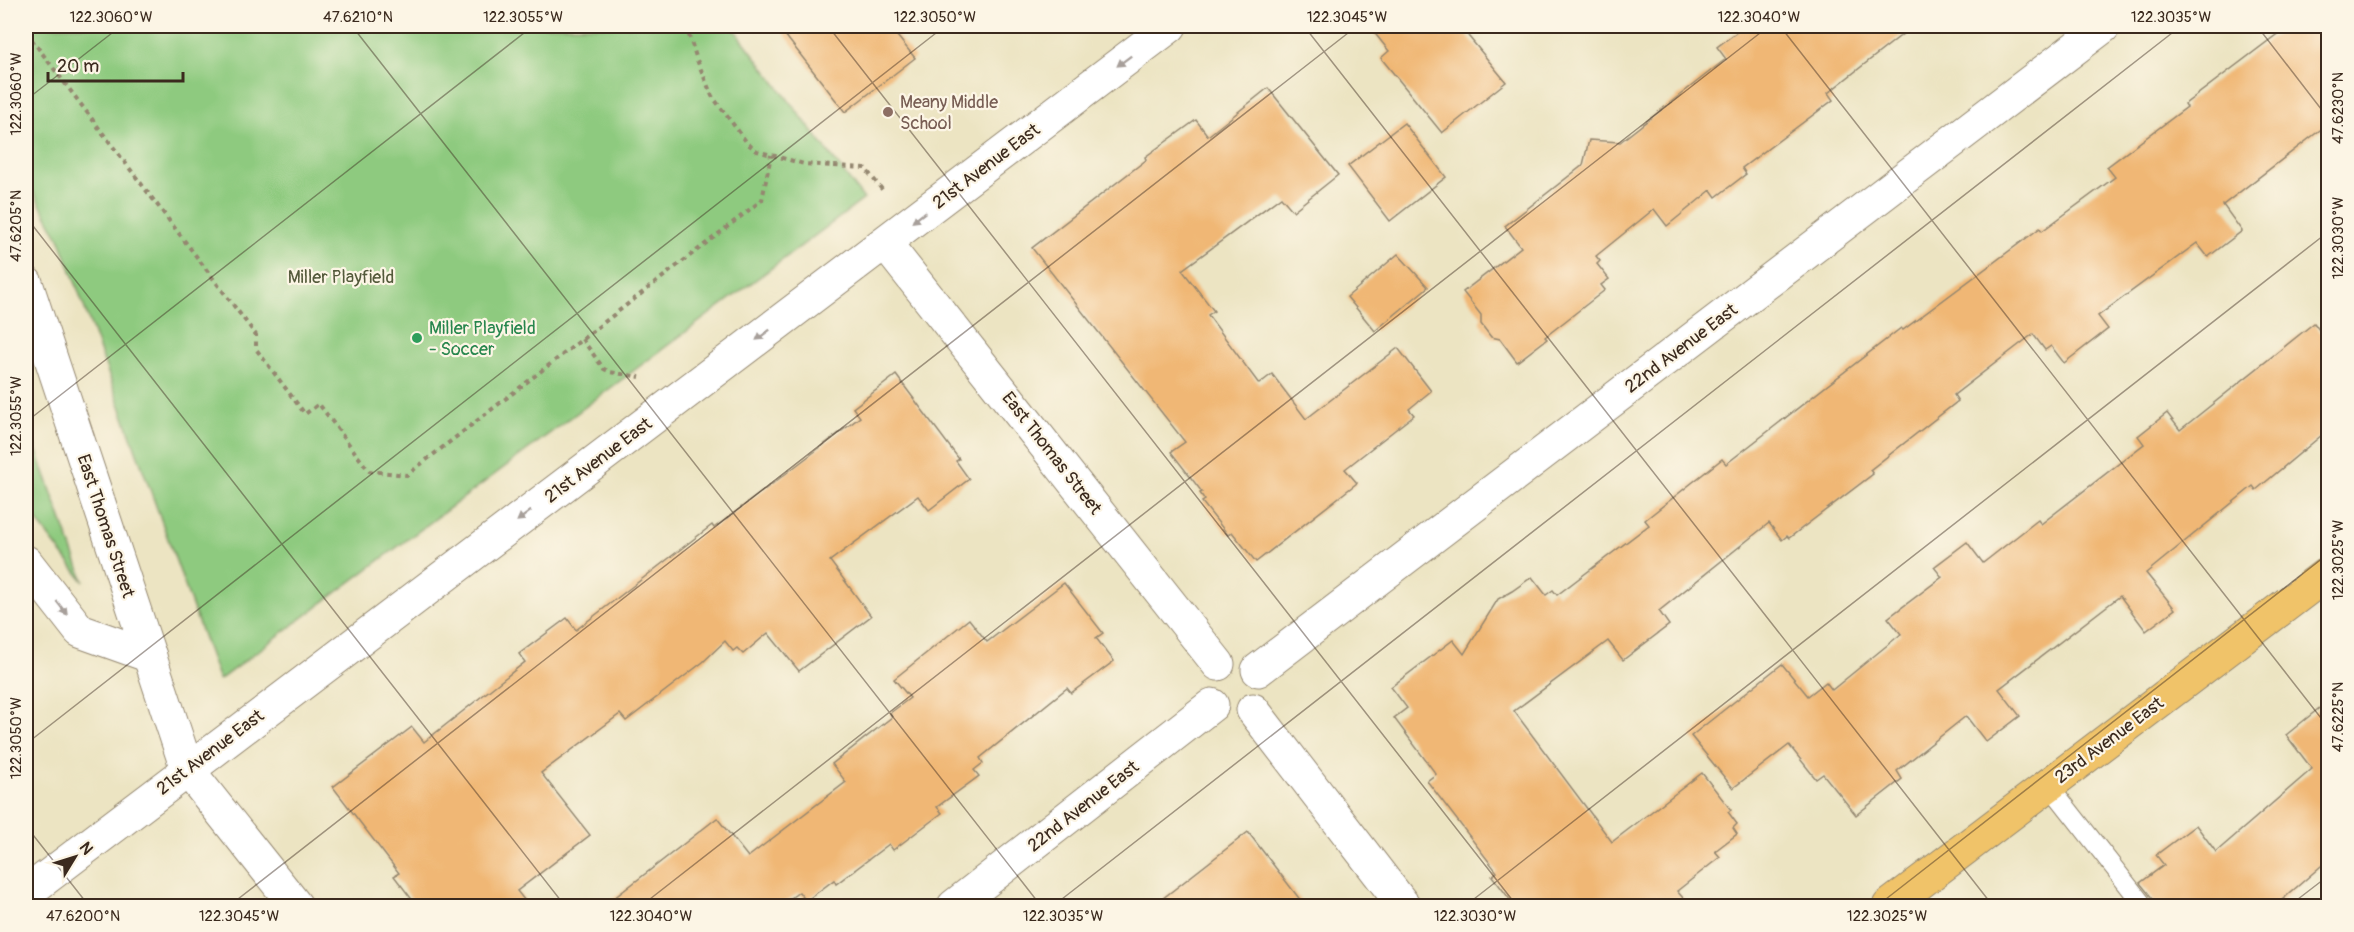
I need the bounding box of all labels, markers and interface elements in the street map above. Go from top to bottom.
text: 122.3060°W [70,8,153,27]
text: 47.6210°N [323,8,393,27]
text: 122.3055°W [483,8,563,27]
text: 122.3050°W [894,8,976,27]
text: 122.3045°W [1307,8,1388,27]
text: 122.3040°W [1718,8,1801,27]
text: 122.3035°W [2131,8,2211,27]
scale bar [48,45,183,83]
text: 122.3060°W [7,52,26,135]
text: 20 m [57,55,99,78]
one-way arrow [1116,55,1132,67]
text: 47.6230°N [2329,72,2348,144]
place label: Meany Middle School [900,91,998,135]
marker: Meany Middle School [881,105,895,119]
street label: 21st Avenue East [928,118,1045,214]
text: 47.6205°N [7,190,26,262]
text: 122.3030°W [2329,197,2348,279]
one-way arrow [911,211,927,224]
park label: Miller Playfield [288,266,394,289]
street label: 22nd Avenue East [1620,298,1743,398]
place label: Miller Playfield - Soccer [429,317,536,361]
one-way arrow [756,329,772,341]
marker: Miller Playfield - Soccer [410,331,424,345]
text: 122.3055°W [7,376,26,456]
street label: East Thomas Street [996,387,1107,520]
street label: 21st Avenue East [540,412,657,508]
street label: East Thomas Street [71,451,140,602]
one-way arrow [516,509,531,521]
text: 122.3025°W [2329,520,2348,600]
one-way arrow [55,600,67,615]
text: 47.6225°N [2329,682,2348,752]
street label: 23rd Avenue East [2050,691,2169,789]
text: 122.3050°W [7,697,26,779]
street label: 21st Avenue East [152,704,269,800]
street label: 22nd Avenue East [1023,755,1144,857]
north arrow [45,827,105,887]
text: N [75,838,97,859]
text: 47.6200°N [46,907,120,926]
text: 122.3045°W [199,907,280,926]
text: 122.3040°W [610,907,693,926]
text: 122.3035°W [1023,907,1103,926]
text: 122.3030°W [1434,907,1516,926]
text: 122.3025°W [1847,907,1927,926]

